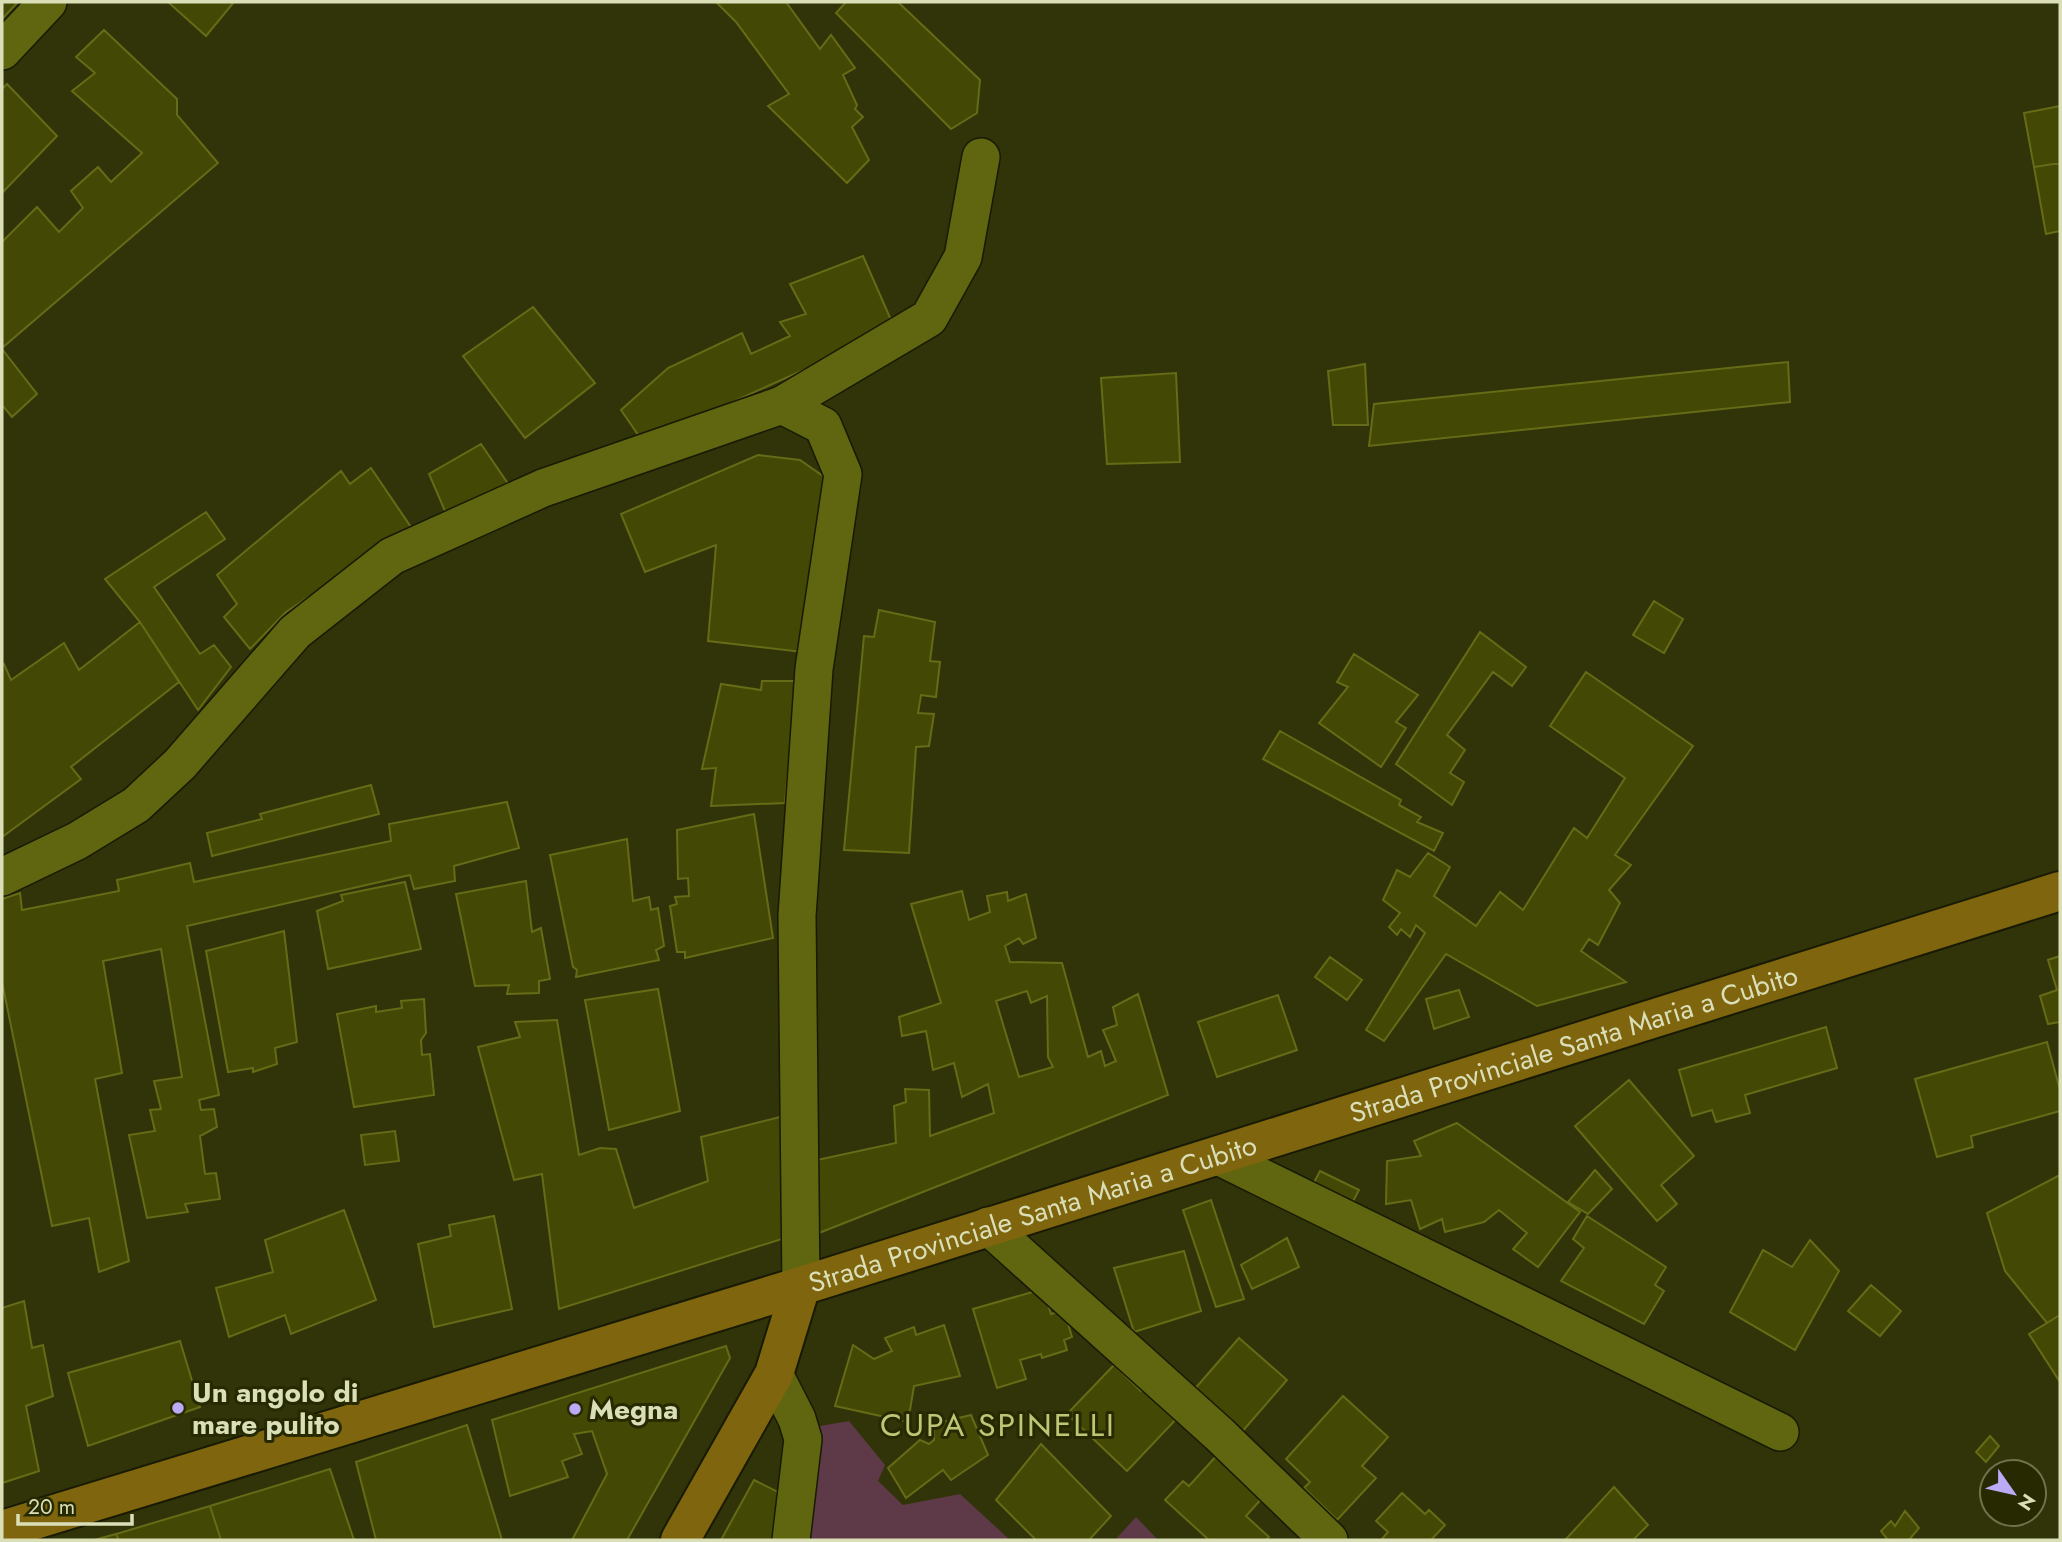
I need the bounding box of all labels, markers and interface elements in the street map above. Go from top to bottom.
street label: Strada Provinciale Santa Maria a Cubito [1344,954,1803,1133]
street label: Strada Provinciale Santa Maria a Cubito [803,1124,1262,1303]
place label: Un angolo di mare pulito [192,1372,358,1445]
place label: Megna [589,1389,678,1430]
marker: Un angolo di mare pulito [170,1400,186,1416]
marker: Megna [567,1401,583,1417]
district label: CUPA SPINELLI [880,1402,1116,1448]
north arrow [1978,1458,2048,1528]
scale bar [18,1482,131,1526]
text: N [2011,1488,2042,1516]
text: 20 m [28,1492,75,1522]

